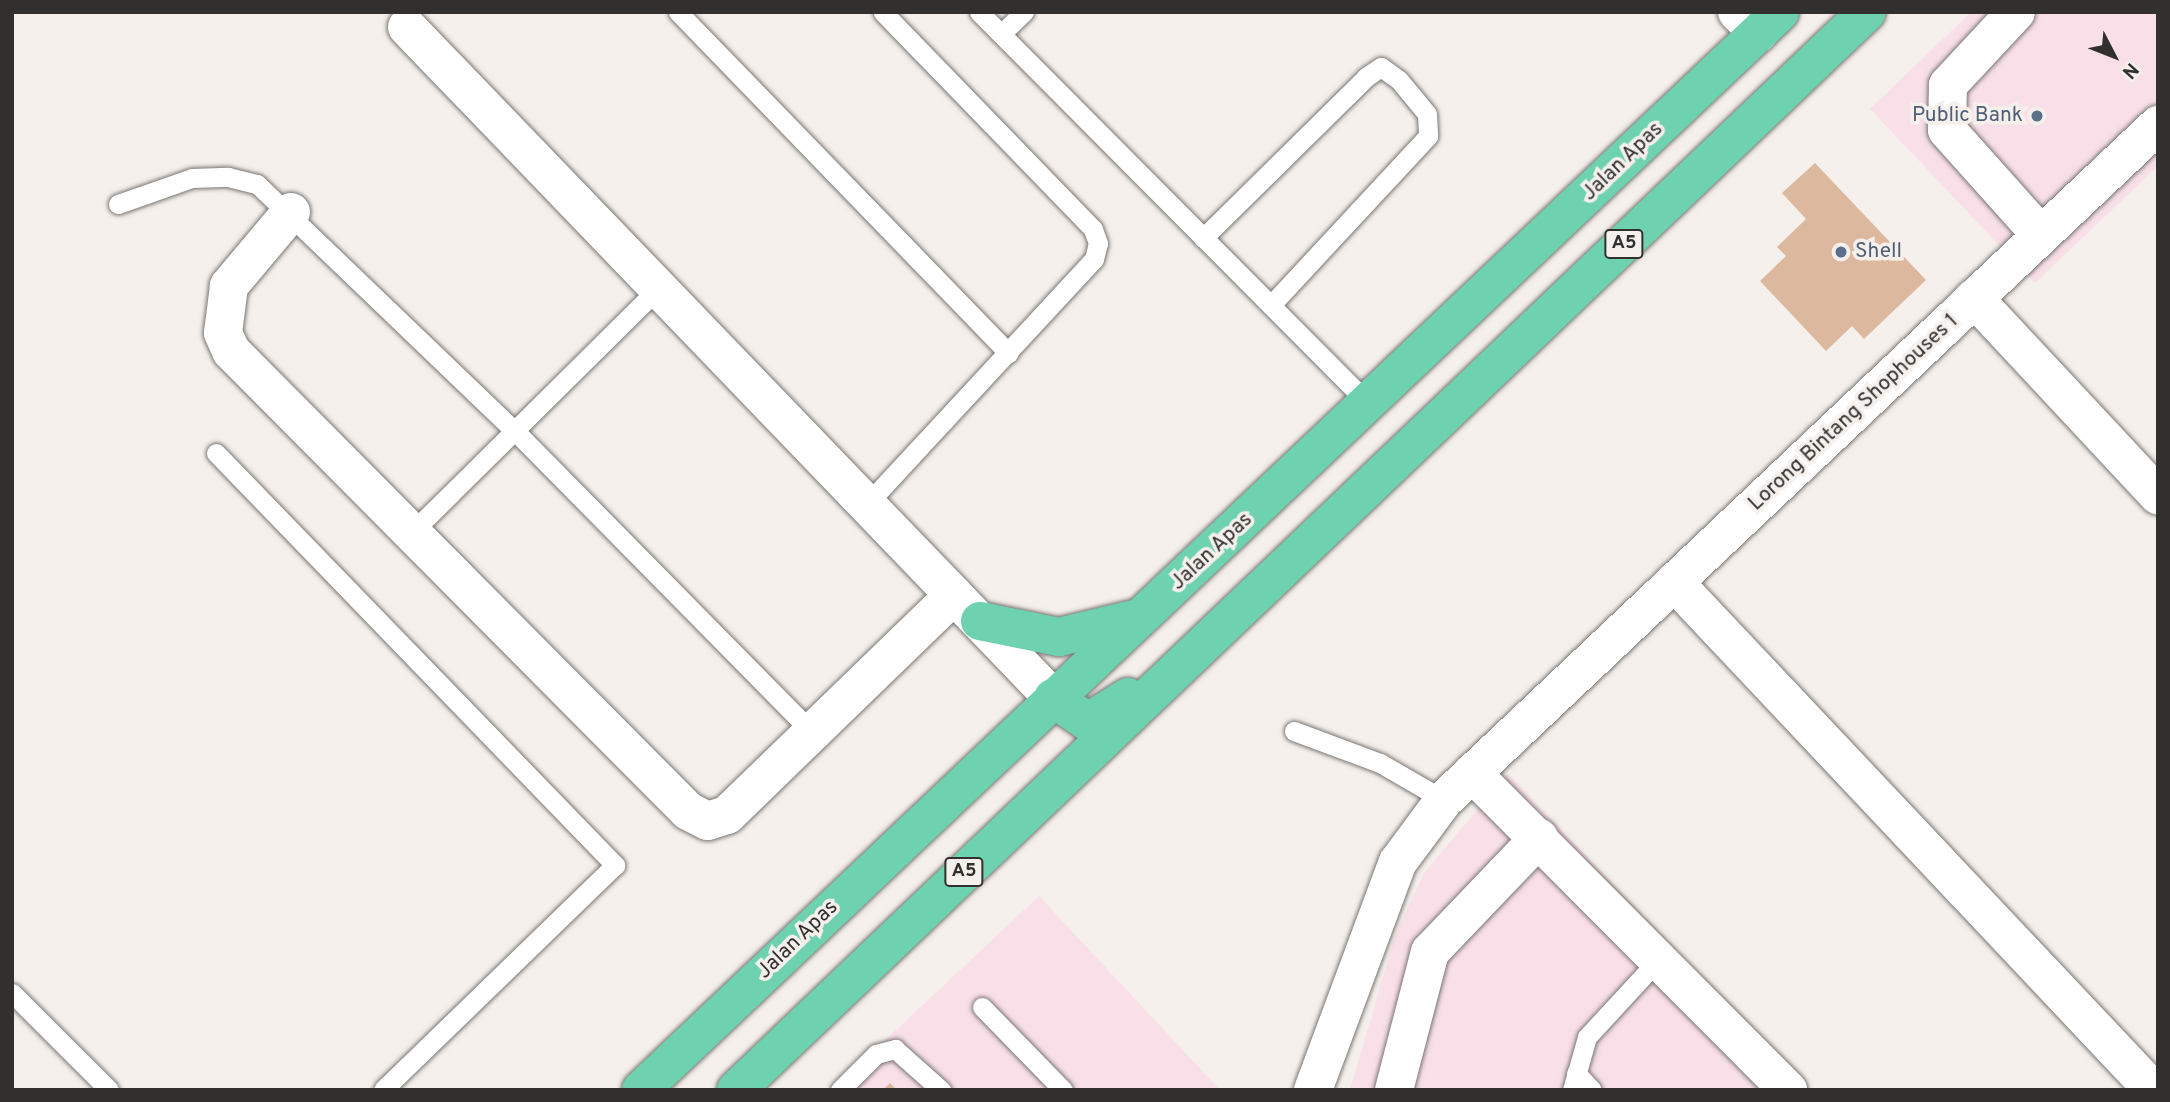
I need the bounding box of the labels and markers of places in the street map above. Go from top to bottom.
place label: Public Bank [1912,103,2023,129]
marker: Public Bank [2029,108,2045,124]
place label: Shell [1855,239,1902,265]
marker: Shell [1833,244,1849,260]

